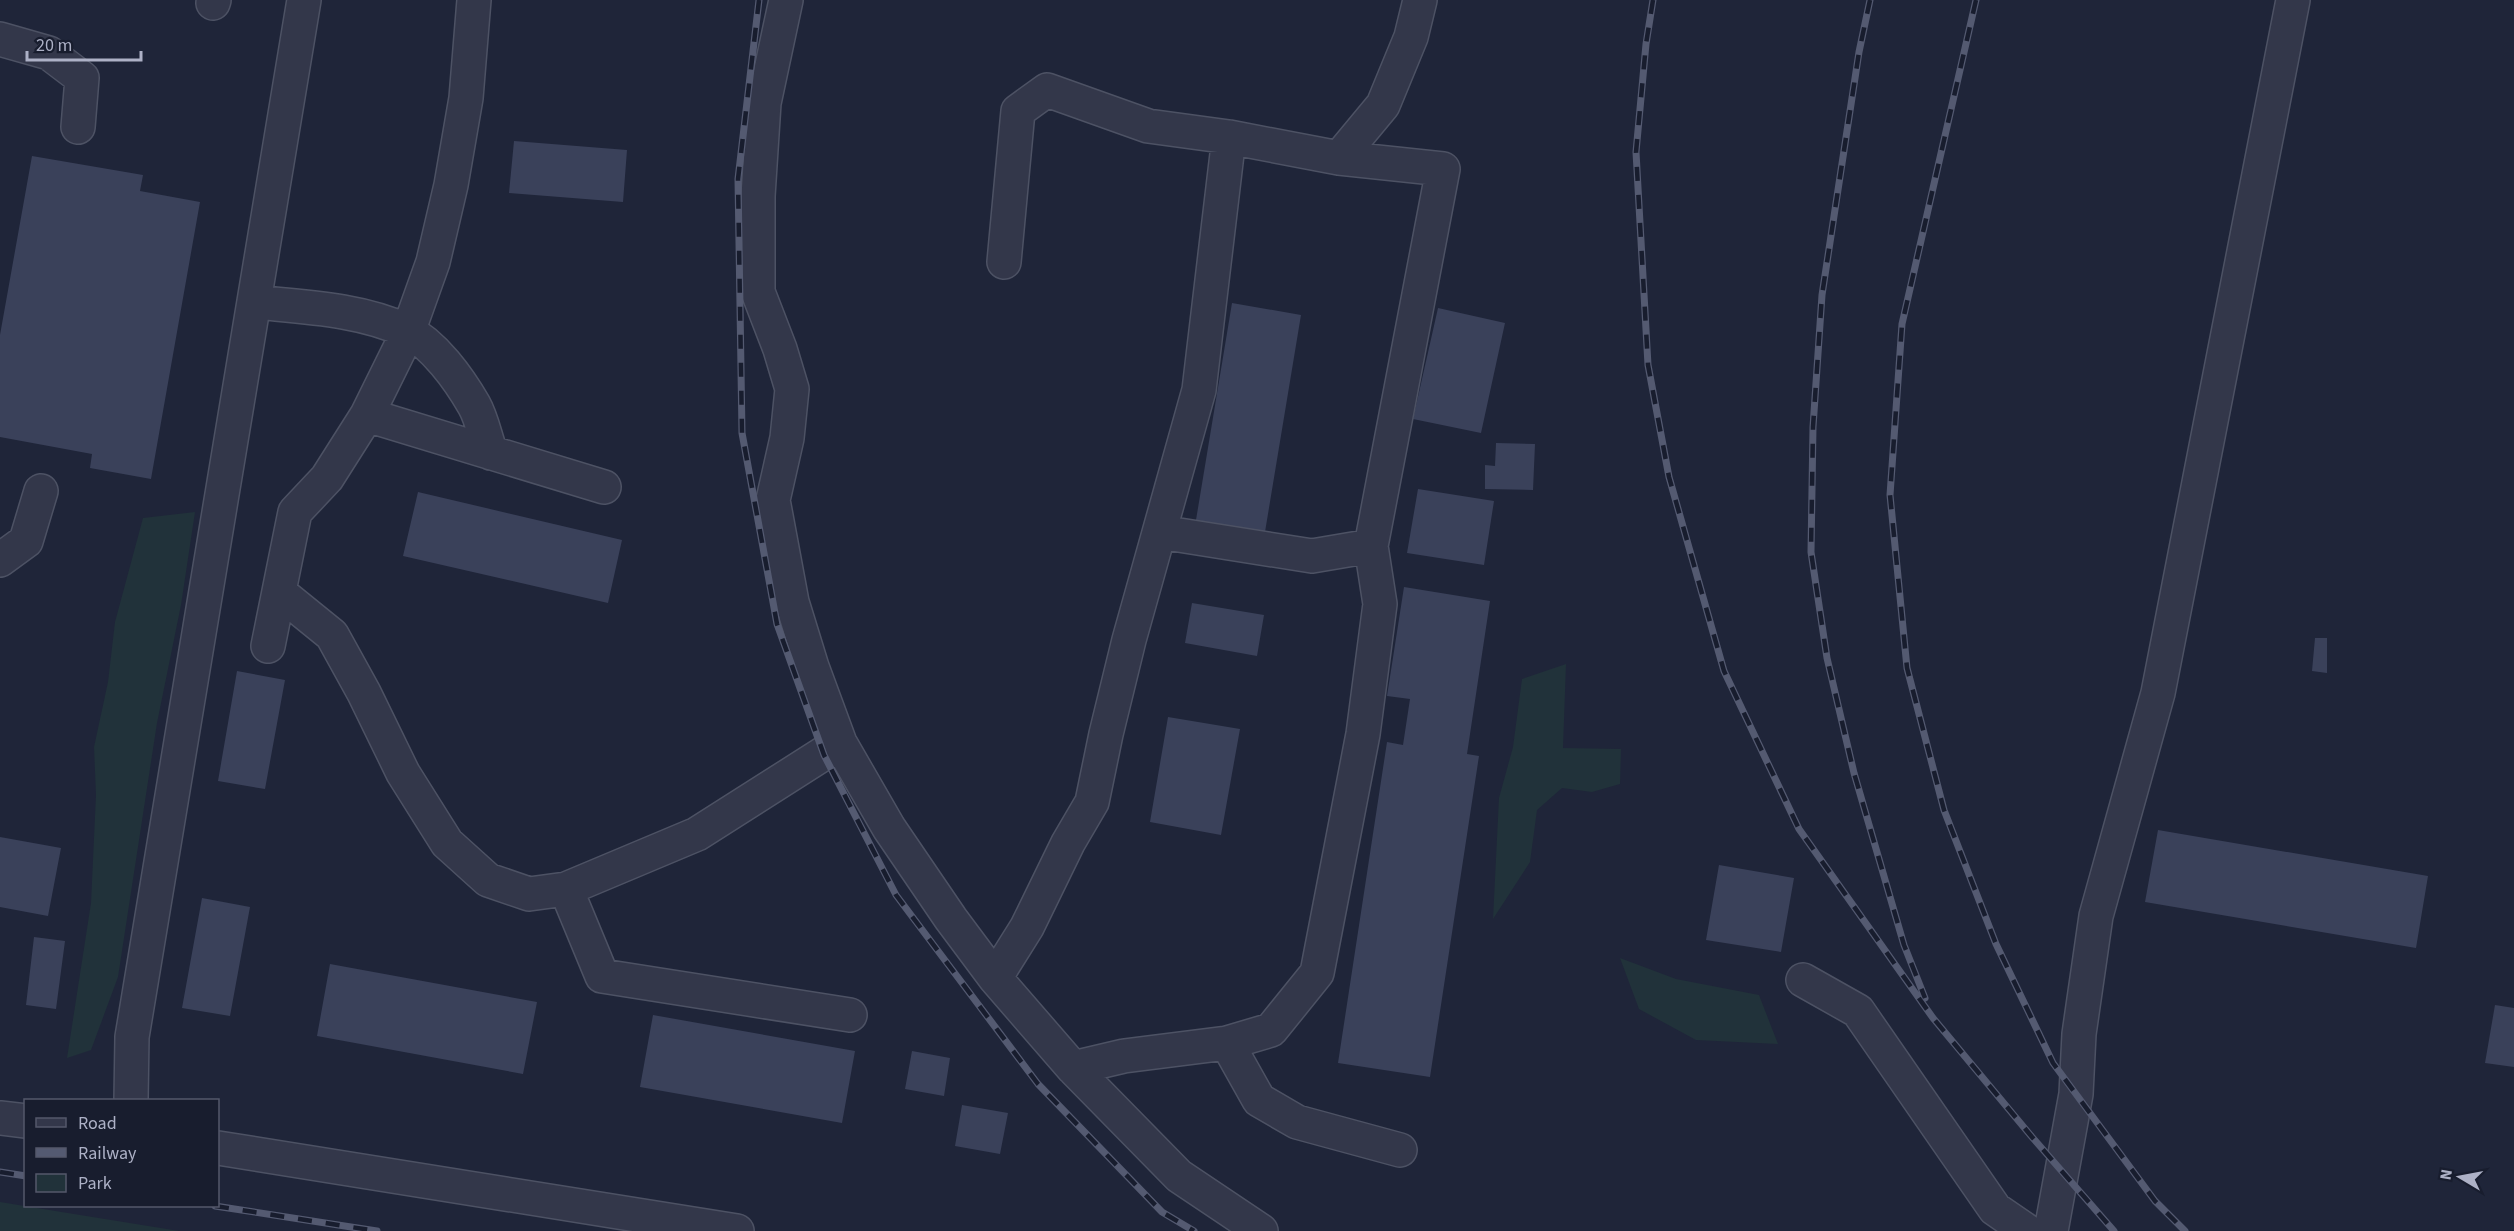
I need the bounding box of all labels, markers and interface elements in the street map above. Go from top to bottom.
scale bar [27,24,141,62]
text: 20 m [36,33,72,58]
legend [24,1099,219,1207]
text: Road [78,1111,117,1136]
text: Railway [78,1141,137,1166]
north arrow [2430,1147,2490,1207]
text: N [2434,1167,2458,1182]
text: Park [78,1171,112,1196]

